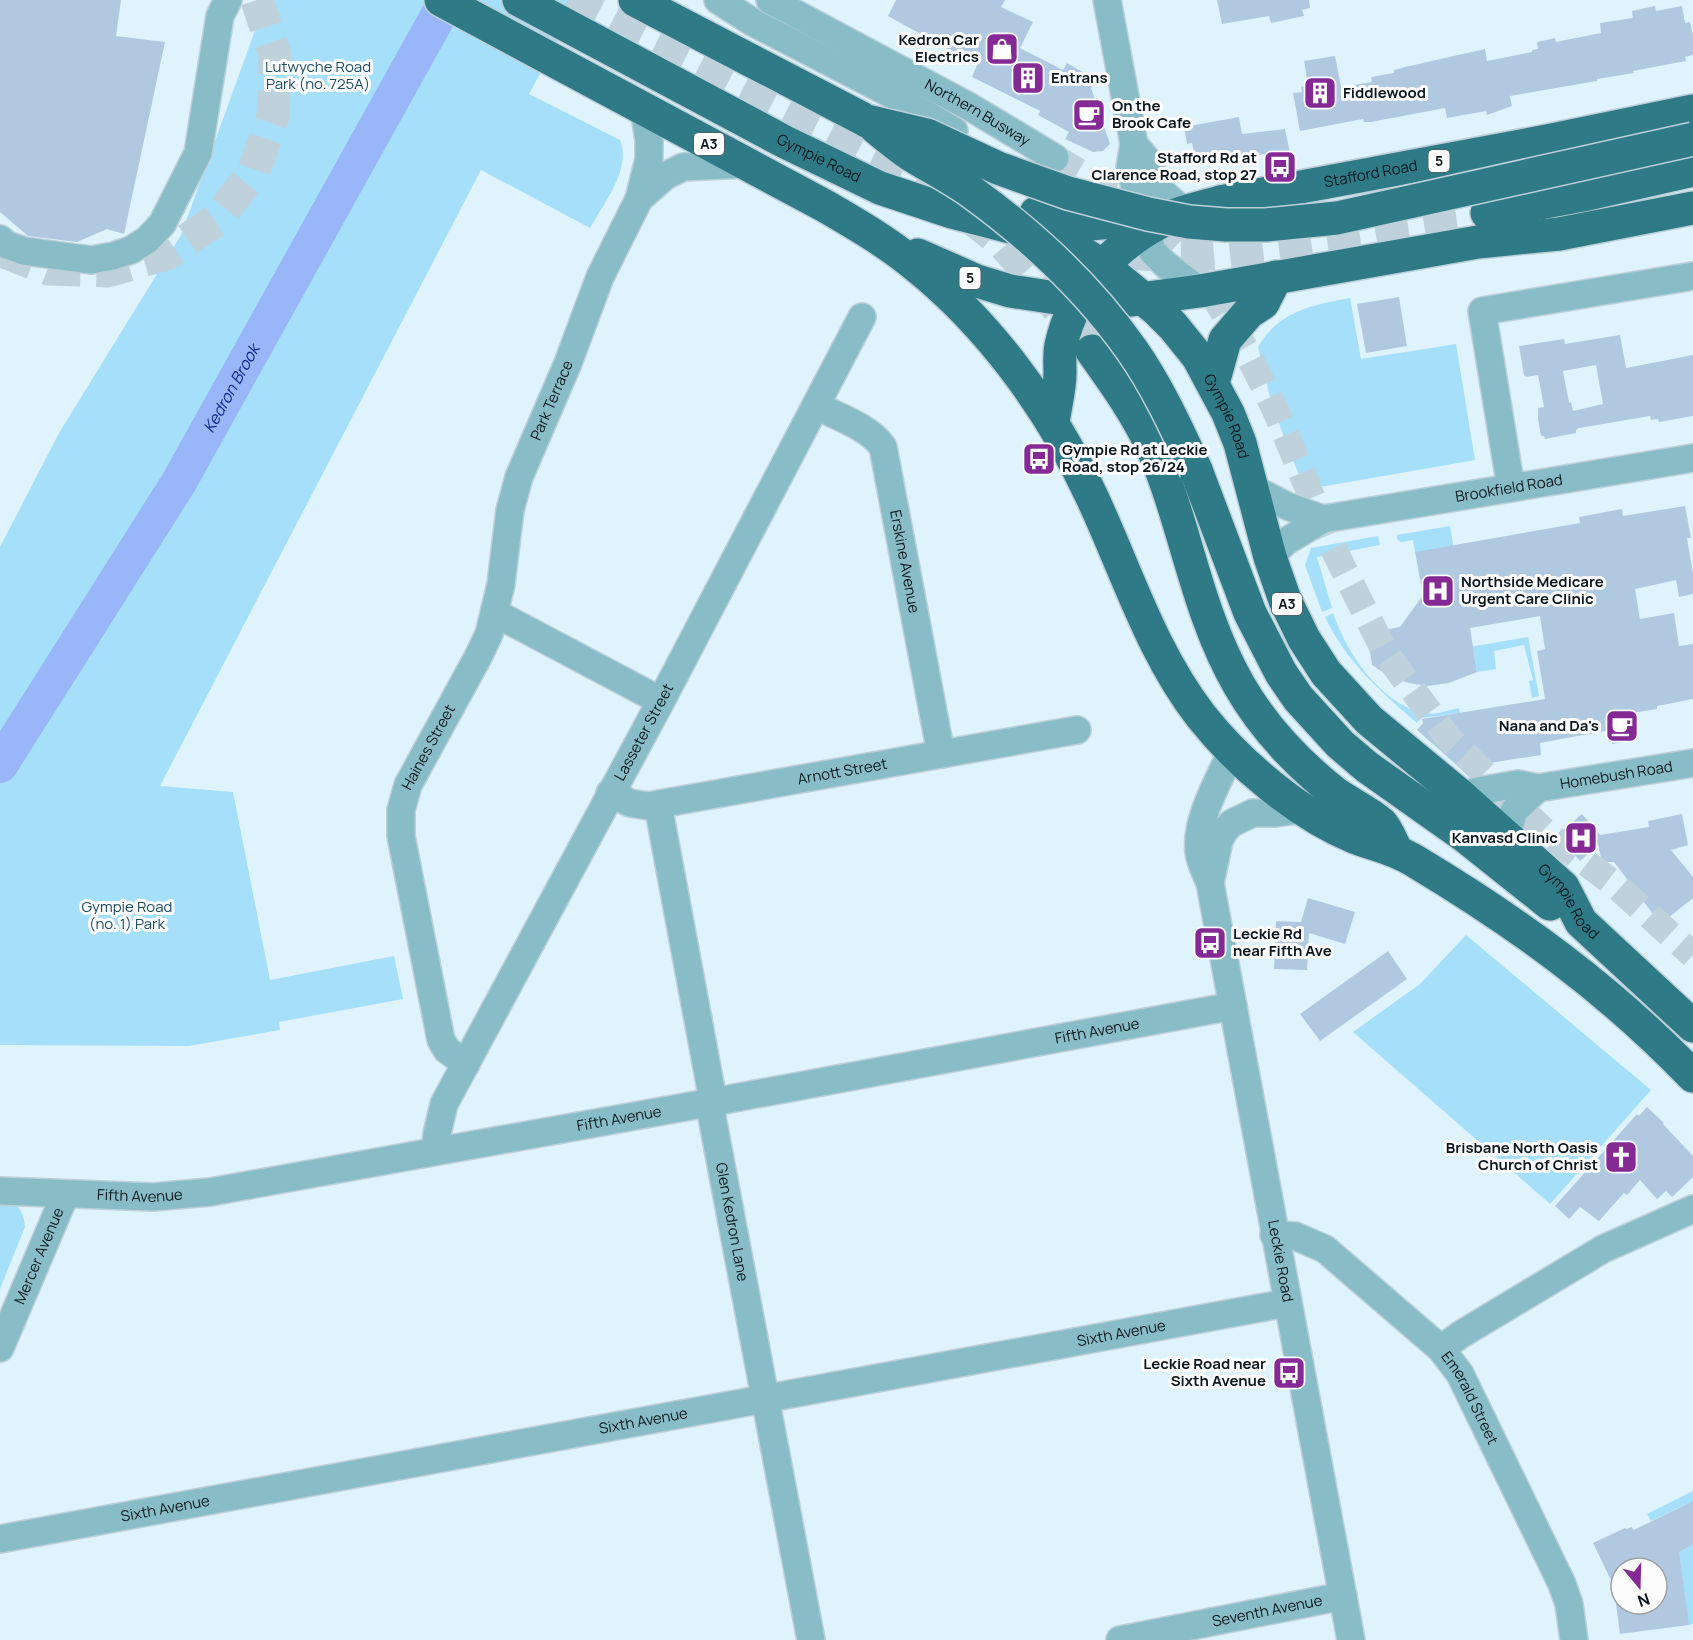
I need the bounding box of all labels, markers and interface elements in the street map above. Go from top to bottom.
place label: Kedron Car Electrics [898,29,979,67]
shop icon: Kedron Car Electrics [984,31,1020,67]
park label: Lutwyche Road Park (no. 725A) [265,56,371,94]
building icon: Entrans [1010,60,1046,96]
place label: Entrans [1051,67,1108,88]
street label: Northern Busway [921,74,1034,151]
building icon: Fiddlewood [1302,75,1338,111]
place label: Fiddlewood [1343,82,1426,103]
place label: On the Brook Cafe [1112,95,1191,133]
cafe icon: On the Brook Cafe [1071,97,1107,133]
street label: Gympie Road [773,129,864,187]
road number: A3 [694,133,724,155]
place label: Stafford Rd at Clarence Road, stop 27 [1091,147,1257,185]
bus stop icon: Stafford Rd at Clarence Road, stop 27 [1262,149,1298,185]
road number: 5 [1428,150,1450,172]
street label: Stafford Road [1322,154,1419,192]
road number: 5 [960,267,980,289]
water label: Kedron Brook [198,338,265,436]
street label: Park Terrace [525,357,578,444]
street label: Gympie Road [1199,370,1255,461]
place label: Gympie Rd at Leckie Road, stop 26/24 [1062,439,1208,477]
bus stop icon: Gympie Rd at Leckie Road, stop 26/24 [1021,441,1057,477]
street label: Brookfield Road [1454,469,1564,507]
street label: Erskine Avenue [885,508,925,615]
place label: Northside Medicare Urgent Care Clinic [1461,571,1604,609]
hospital icon: Northside Medicare Urgent Care Clinic [1420,573,1456,609]
road number: A3 [1272,593,1302,615]
street label: Lasseter Street [609,680,678,784]
street label: Haines Street [396,701,460,794]
cafe icon: Nana and Da's [1604,708,1640,744]
place label: Nana and Da's [1499,715,1599,736]
street label: Arnott Street [796,753,889,789]
street label: Homebush Road [1558,755,1674,794]
hospital icon: Kanvasd Clinic [1563,820,1599,856]
place label: Kanvasd Clinic [1452,827,1558,848]
street label: Gympie Road [1534,859,1604,944]
park label: Gympie Road (no. 1) Park [82,896,172,934]
place label: Leckie Rd near Fifth Ave [1233,923,1332,961]
bus stop icon: Leckie Rd near Fifth Ave [1192,925,1228,961]
street label: Fifth Avenue [1053,1012,1141,1049]
street label: Fifth Avenue [575,1100,663,1136]
place label: Brisbane North Oasis Church of Christ [1446,1137,1598,1175]
church icon: Brisbane North Oasis Church of Christ [1603,1139,1639,1175]
street label: Glen Kedron Lane [711,1161,754,1283]
street label: Fifth Avenue [97,1183,184,1207]
street label: Mercer Avenue [9,1204,69,1307]
street label: Leckie Road [1263,1218,1299,1304]
street label: Sixth Avenue [1075,1314,1168,1351]
street label: Emerald Street [1436,1347,1504,1448]
place label: Leckie Road near Sixth Avenue [1143,1353,1266,1391]
bus stop icon: Leckie Road near Sixth Avenue [1271,1355,1307,1391]
street label: Sixth Avenue [597,1402,690,1439]
street label: Sixth Avenue [119,1490,212,1527]
north arrow [1609,1556,1669,1616]
text: N [1635,1588,1653,1612]
street label: Seventh Avenue [1210,1589,1324,1632]

